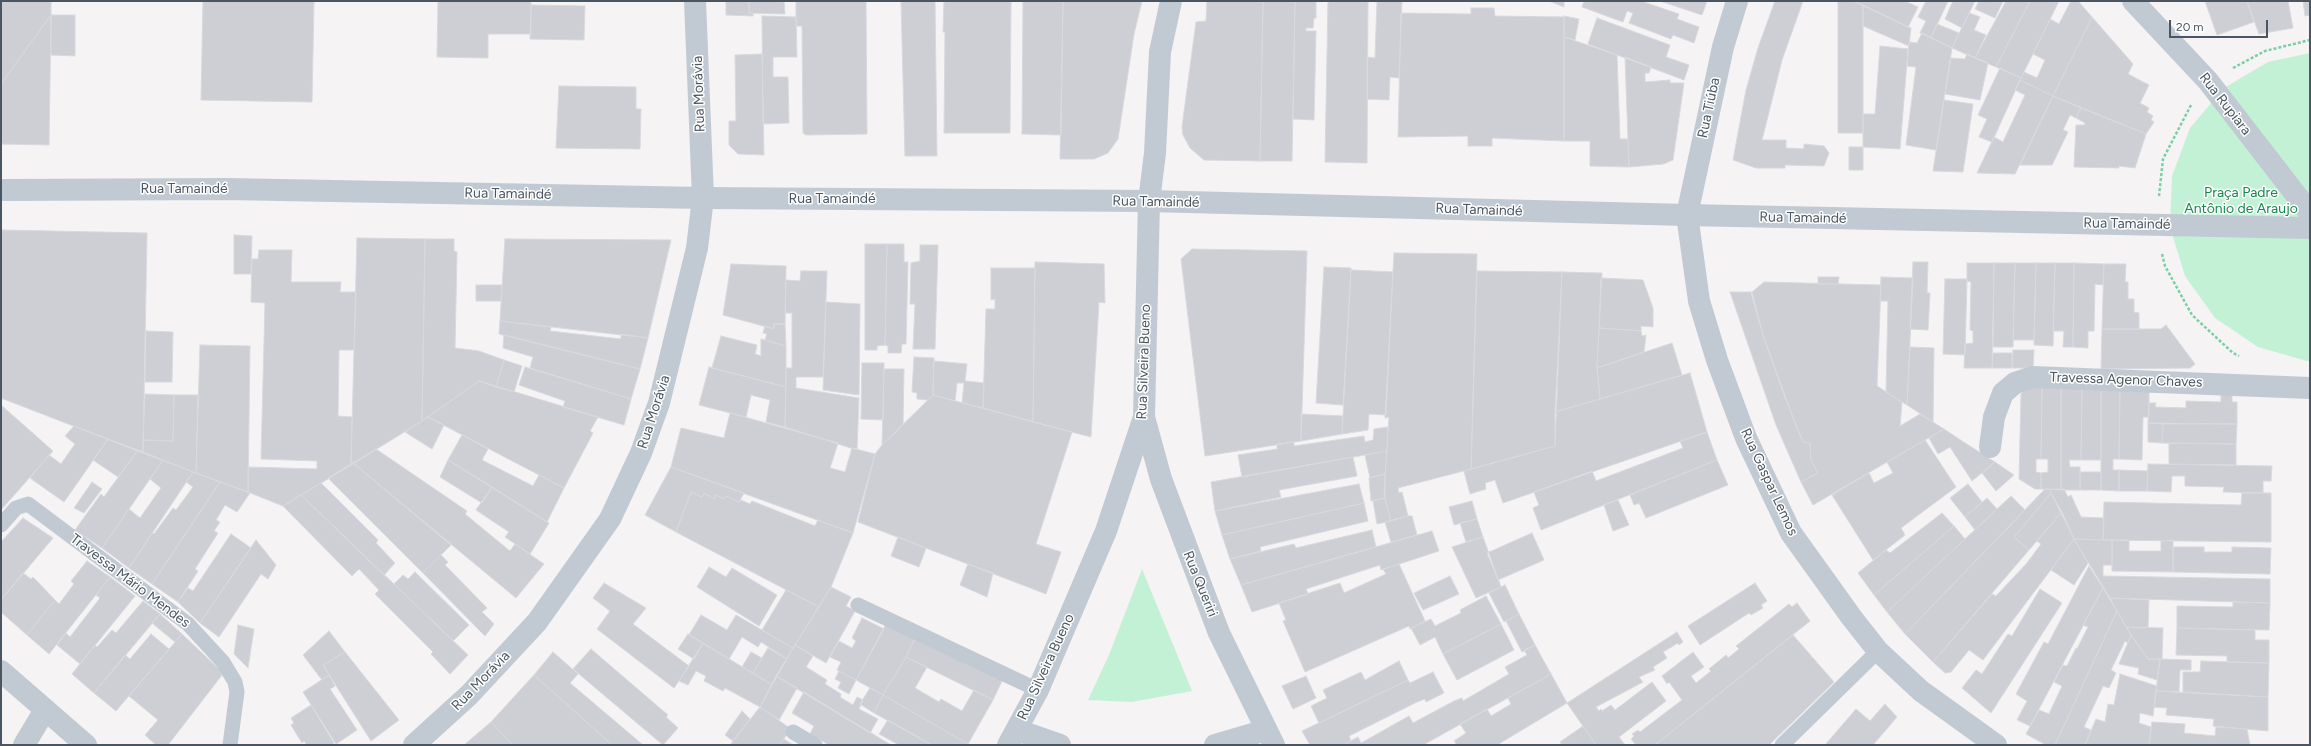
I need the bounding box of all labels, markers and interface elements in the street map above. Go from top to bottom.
scale bar [2171,12,2270,38]
text: 20 m [2176,20,2204,34]
street label: Rua Morávia [689,55,709,133]
street label: Rua Rupiara [2196,70,2254,138]
street label: Rua Tiúba [1694,76,1724,140]
street label: Rua Tamaindé [140,181,228,197]
street label: Rua Tamaindé [464,185,552,203]
park label: Praça Padre Antônio de Araujo [2184,185,2298,218]
street label: Rua Tamaindé [788,191,876,207]
street label: Rua Tamaindé [1112,193,1200,211]
street label: Rua Tamaindé [1435,200,1523,220]
street label: Rua Tamaindé [1759,209,1847,227]
street label: Rua Tamaindé [2083,215,2171,233]
street label: Rua Silveira Bueno [1134,304,1154,420]
street label: Travessa Agenor Chaves [2049,369,2203,391]
street label: Rua Morávia [634,373,674,451]
street label: Rua Gaspar Lemos [1737,426,1801,538]
street label: Travessa Mário Mendes [67,531,193,631]
street label: Rua Queriri [1179,549,1221,619]
street label: Rua Silveira Bueno [1014,611,1078,723]
street label: Rua Morávia [448,648,514,714]

